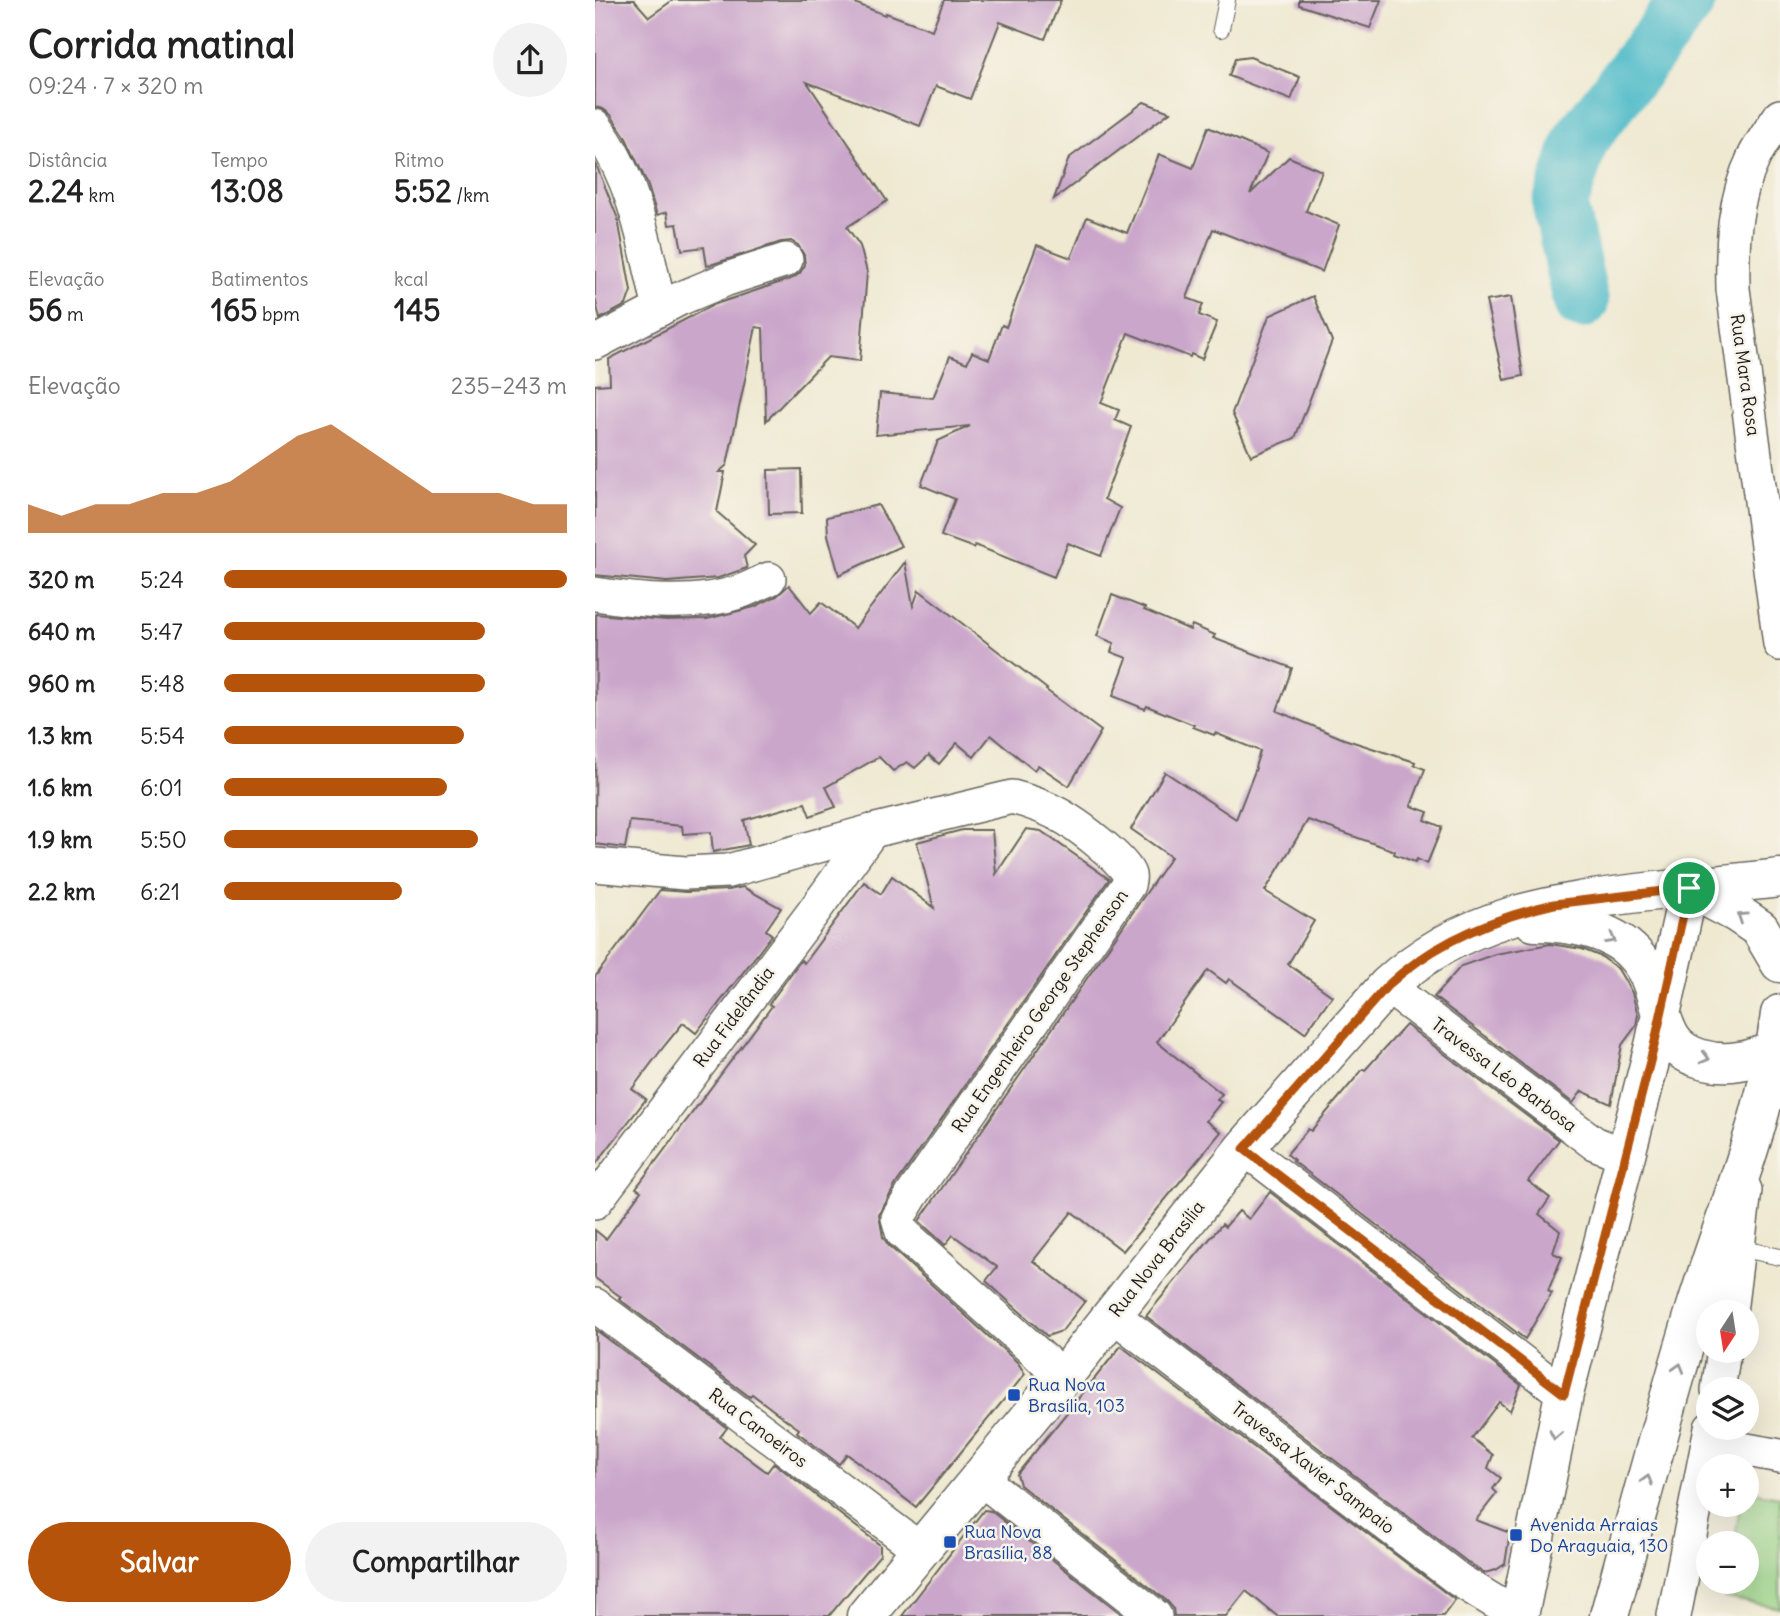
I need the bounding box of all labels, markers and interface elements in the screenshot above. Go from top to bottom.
text: Corrida matinal [28,21,295,68]
button: share [493,23,567,97]
text: 09:24 · 7 × 320 m [28,71,203,100]
text: Distância [28,148,107,172]
text: Tempo [211,148,268,172]
text: Ritmo [394,148,444,172]
text: 2.24 [28,172,84,210]
text: 13:08 [211,172,284,210]
text: 5:52 [394,172,452,210]
text: km [84,183,115,207]
text: /km [452,183,490,207]
text: Elevação [28,267,105,291]
text: Batimentos [211,267,308,291]
text: kcal [394,267,428,291]
text: 56 [28,291,63,329]
text: 165 [211,291,257,329]
text: 145 [394,291,441,329]
text: m [63,302,84,326]
text: bpm [257,302,300,326]
street label: Rua Mara Rosa [1726,313,1765,437]
text: Elevação [28,371,121,400]
text: 235–243 m [451,371,567,400]
text: 320 m [28,565,94,594]
text: 5:24 [140,565,184,594]
text: 640 m [28,617,95,646]
text: 5:47 [140,617,183,646]
text: 960 m [28,669,95,698]
text: 5:48 [140,669,185,698]
text: 1.3 km [28,721,92,750]
text: 5:54 [140,721,185,750]
text: 1.6 km [28,773,93,802]
text: 6:01 [140,773,183,802]
text: 1.9 km [28,825,93,854]
text: 5:50 [140,825,187,854]
pin [1659,858,1719,918]
icon: arrive [1670,869,1708,907]
text: 2.2 km [28,877,95,906]
text: 6:21 [140,877,180,906]
street label: Rua Engenheiro George Stephenson [946,885,1133,1137]
one-way arrow [1737,913,1750,925]
one-way arrow [1603,931,1616,944]
street label: Rua Fidelândia [688,962,779,1072]
street label: Travessa Léo Barbosa [1427,1012,1582,1137]
one-way arrow [1699,1050,1711,1064]
street label: Rua Nova Brasília [1104,1196,1209,1322]
north arrow [1696,1300,1759,1363]
map controls [1696,1300,1759,1594]
one-way arrow [1671,1362,1685,1374]
place label: Rua Nova Brasília, 103 [1028,1373,1125,1417]
button: layers [1696,1377,1759,1440]
street label: Rua Canoeiros [704,1383,812,1472]
marker: Rua Nova Brasília, 103 [1006,1387,1022,1403]
street label: Travessa Xavier Sampaio [1227,1397,1400,1539]
one-way arrow [1549,1429,1564,1441]
button: + [1696,1454,1759,1517]
one-way arrow [1639,1474,1654,1486]
place label: Avenida Arraias Do Araguaia, 130 [1530,1513,1668,1557]
place label: Rua Nova Brasília, 88 [964,1520,1053,1564]
button: Salvar [28,1522,291,1602]
button: Compartilhar [305,1522,567,1602]
marker: Avenida Arraias Do Araguaia, 130 [1508,1527,1524,1543]
button: − [1696,1531,1759,1594]
marker: Rua Nova Brasília, 88 [942,1534,958,1550]

